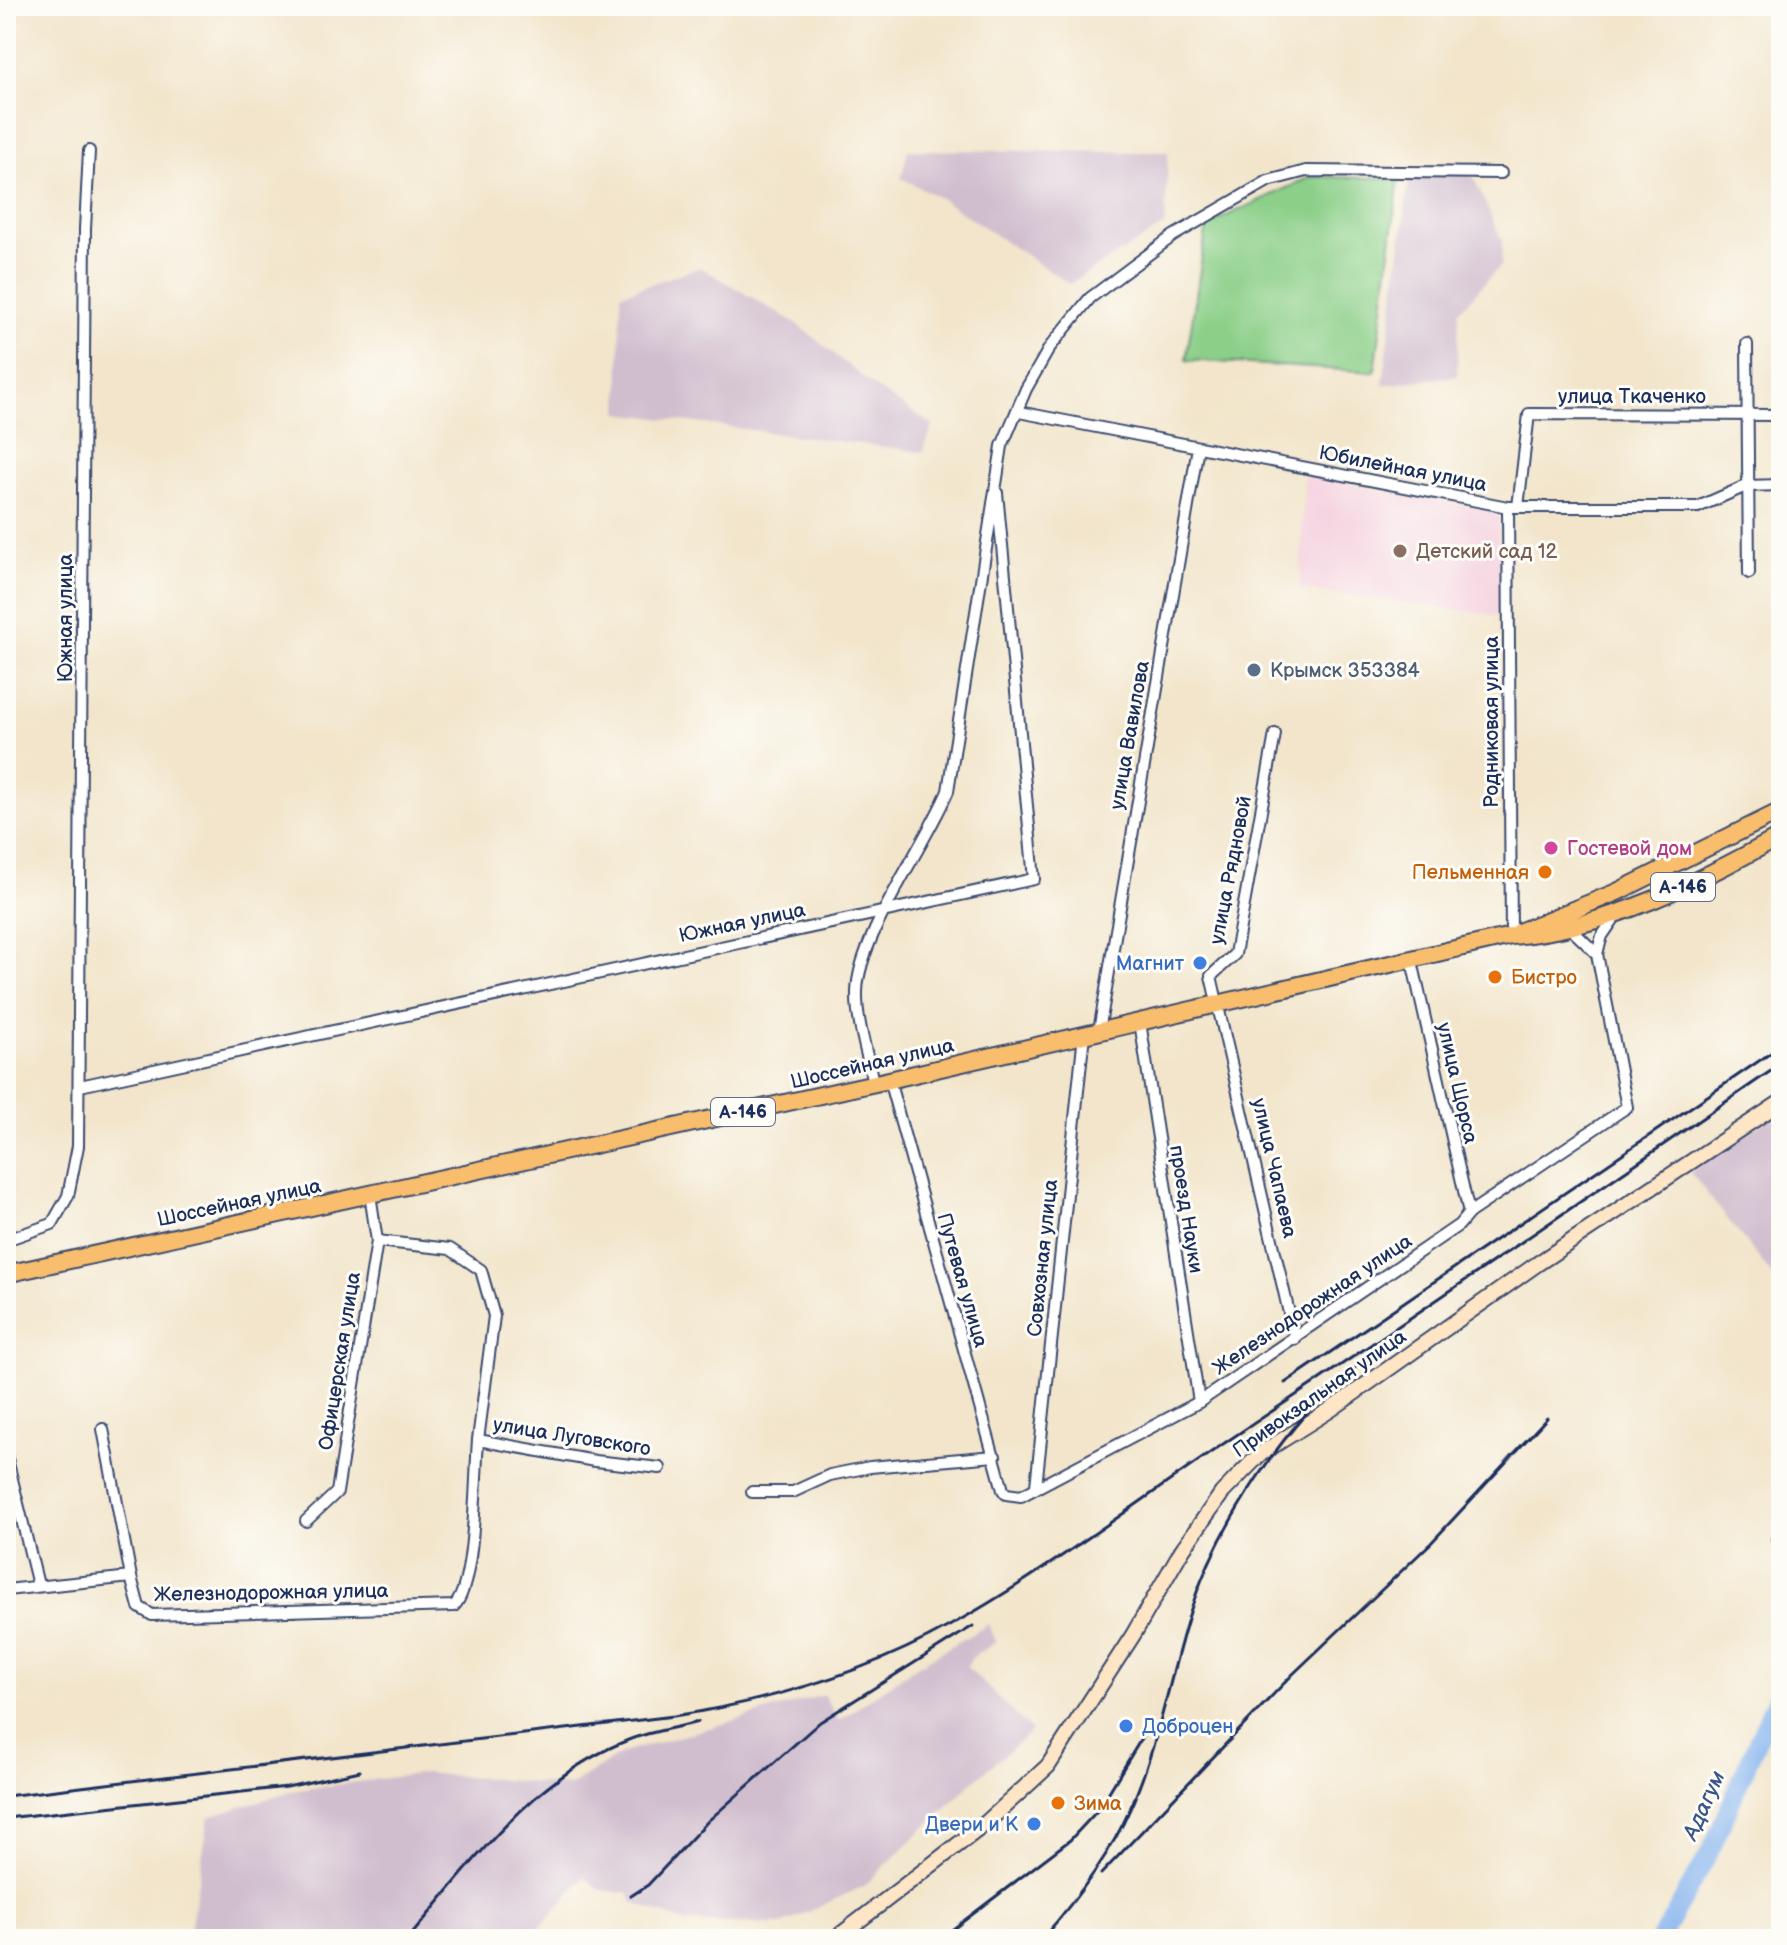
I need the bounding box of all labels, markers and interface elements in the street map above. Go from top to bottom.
street label: улица Ткаченко [1558,385,1706,409]
street label: Юбилейная улица [1317,441,1489,497]
place label: Детский сад 12 [1416,540,1558,564]
marker: Детский сад 12 [1391,542,1409,560]
street label: Южная улица [54,554,78,682]
street label: Родниковая улица [1480,636,1504,808]
street label: улица Вавилова [1105,659,1155,812]
place label: Крымск 353384 [1270,659,1420,683]
marker: Крымск 353384 [1245,661,1263,679]
street label: улица Рядновой [1205,794,1257,946]
place label: Гостевой дом [1567,837,1692,861]
marker: Гостевой дом [1542,839,1560,857]
place label: Пельменная [1412,861,1529,885]
marker: Пельменная [1536,863,1554,881]
road number: А-146 [1651,873,1715,901]
street label: Южная улица [677,898,808,948]
place label: Магнит [1116,952,1185,976]
marker: Магнит [1191,954,1209,972]
place label: Бистро [1511,966,1577,990]
marker: Бистро [1486,968,1504,986]
street label: улица Щорса [1431,1020,1483,1146]
street label: Шоссейная улица [788,1033,956,1094]
street label: улица Чапаева [1246,1096,1302,1241]
road number: А-146 [711,1098,775,1126]
street label: проезд Науки [1164,1143,1208,1275]
street label: Шоссейная улица [155,1174,324,1232]
street label: Совхозная улица [1023,1178,1063,1338]
street label: Путевая улица [931,1210,993,1350]
street label: Железнодорожная улица [1208,1229,1417,1380]
street label: Офицерская улица [314,1270,366,1452]
street label: Привокзальная улица [1228,1325,1411,1463]
street label: улица Луговского [491,1413,652,1461]
street label: Железнодорожная улица [153,1579,389,1607]
place label: Доброцен [1142,1715,1234,1739]
marker: Доброцен [1117,1717,1135,1735]
water label: Адагум [1676,1767,1732,1846]
place label: Зима [1074,1792,1122,1816]
marker: Зима [1049,1794,1067,1812]
place label: Двери и К [925,1813,1018,1837]
marker: Двери и К [1025,1815,1043,1833]

